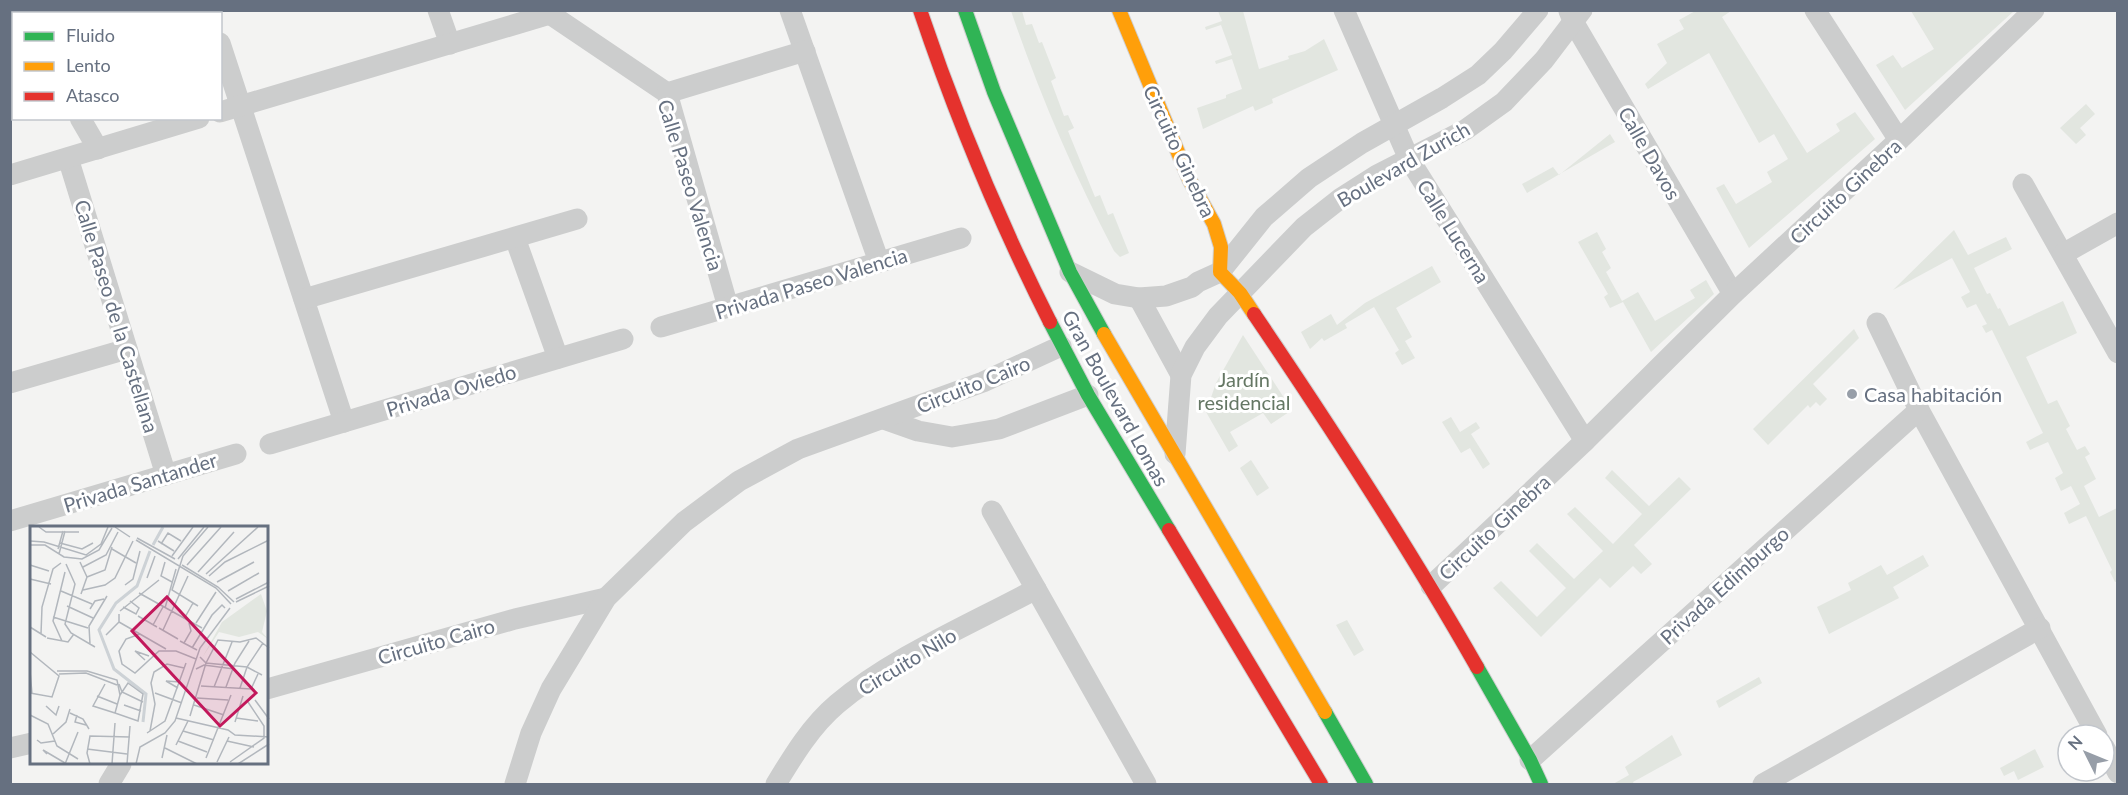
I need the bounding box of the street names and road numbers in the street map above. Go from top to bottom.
street label: Circuito Ginebra [1139,81,1221,221]
street label: Calle Paseo Valencia [654,96,728,274]
street label: Calle Davos [1614,102,1686,204]
street label: Boulevard Zurich [1332,116,1474,212]
street label: Circuito Ginebra [1784,133,1906,249]
street label: Calle Lucerna [1413,175,1495,287]
street label: Calle Paseo de la Castellana [70,197,164,435]
street label: Privada Paseo Valencia [712,242,910,324]
street label: Gran Boulevard Lomas [1058,306,1174,490]
street label: Circuito Cairo [913,350,1033,418]
street label: Privada Oviedo [383,359,519,421]
street label: Privada Santander [60,447,220,517]
street label: Circuito Ginebra [1433,469,1555,585]
street label: Privada Edimburgo [1655,521,1793,649]
street label: Circuito Cairo [375,613,497,669]
street label: Circuito Nilo [854,622,960,700]

